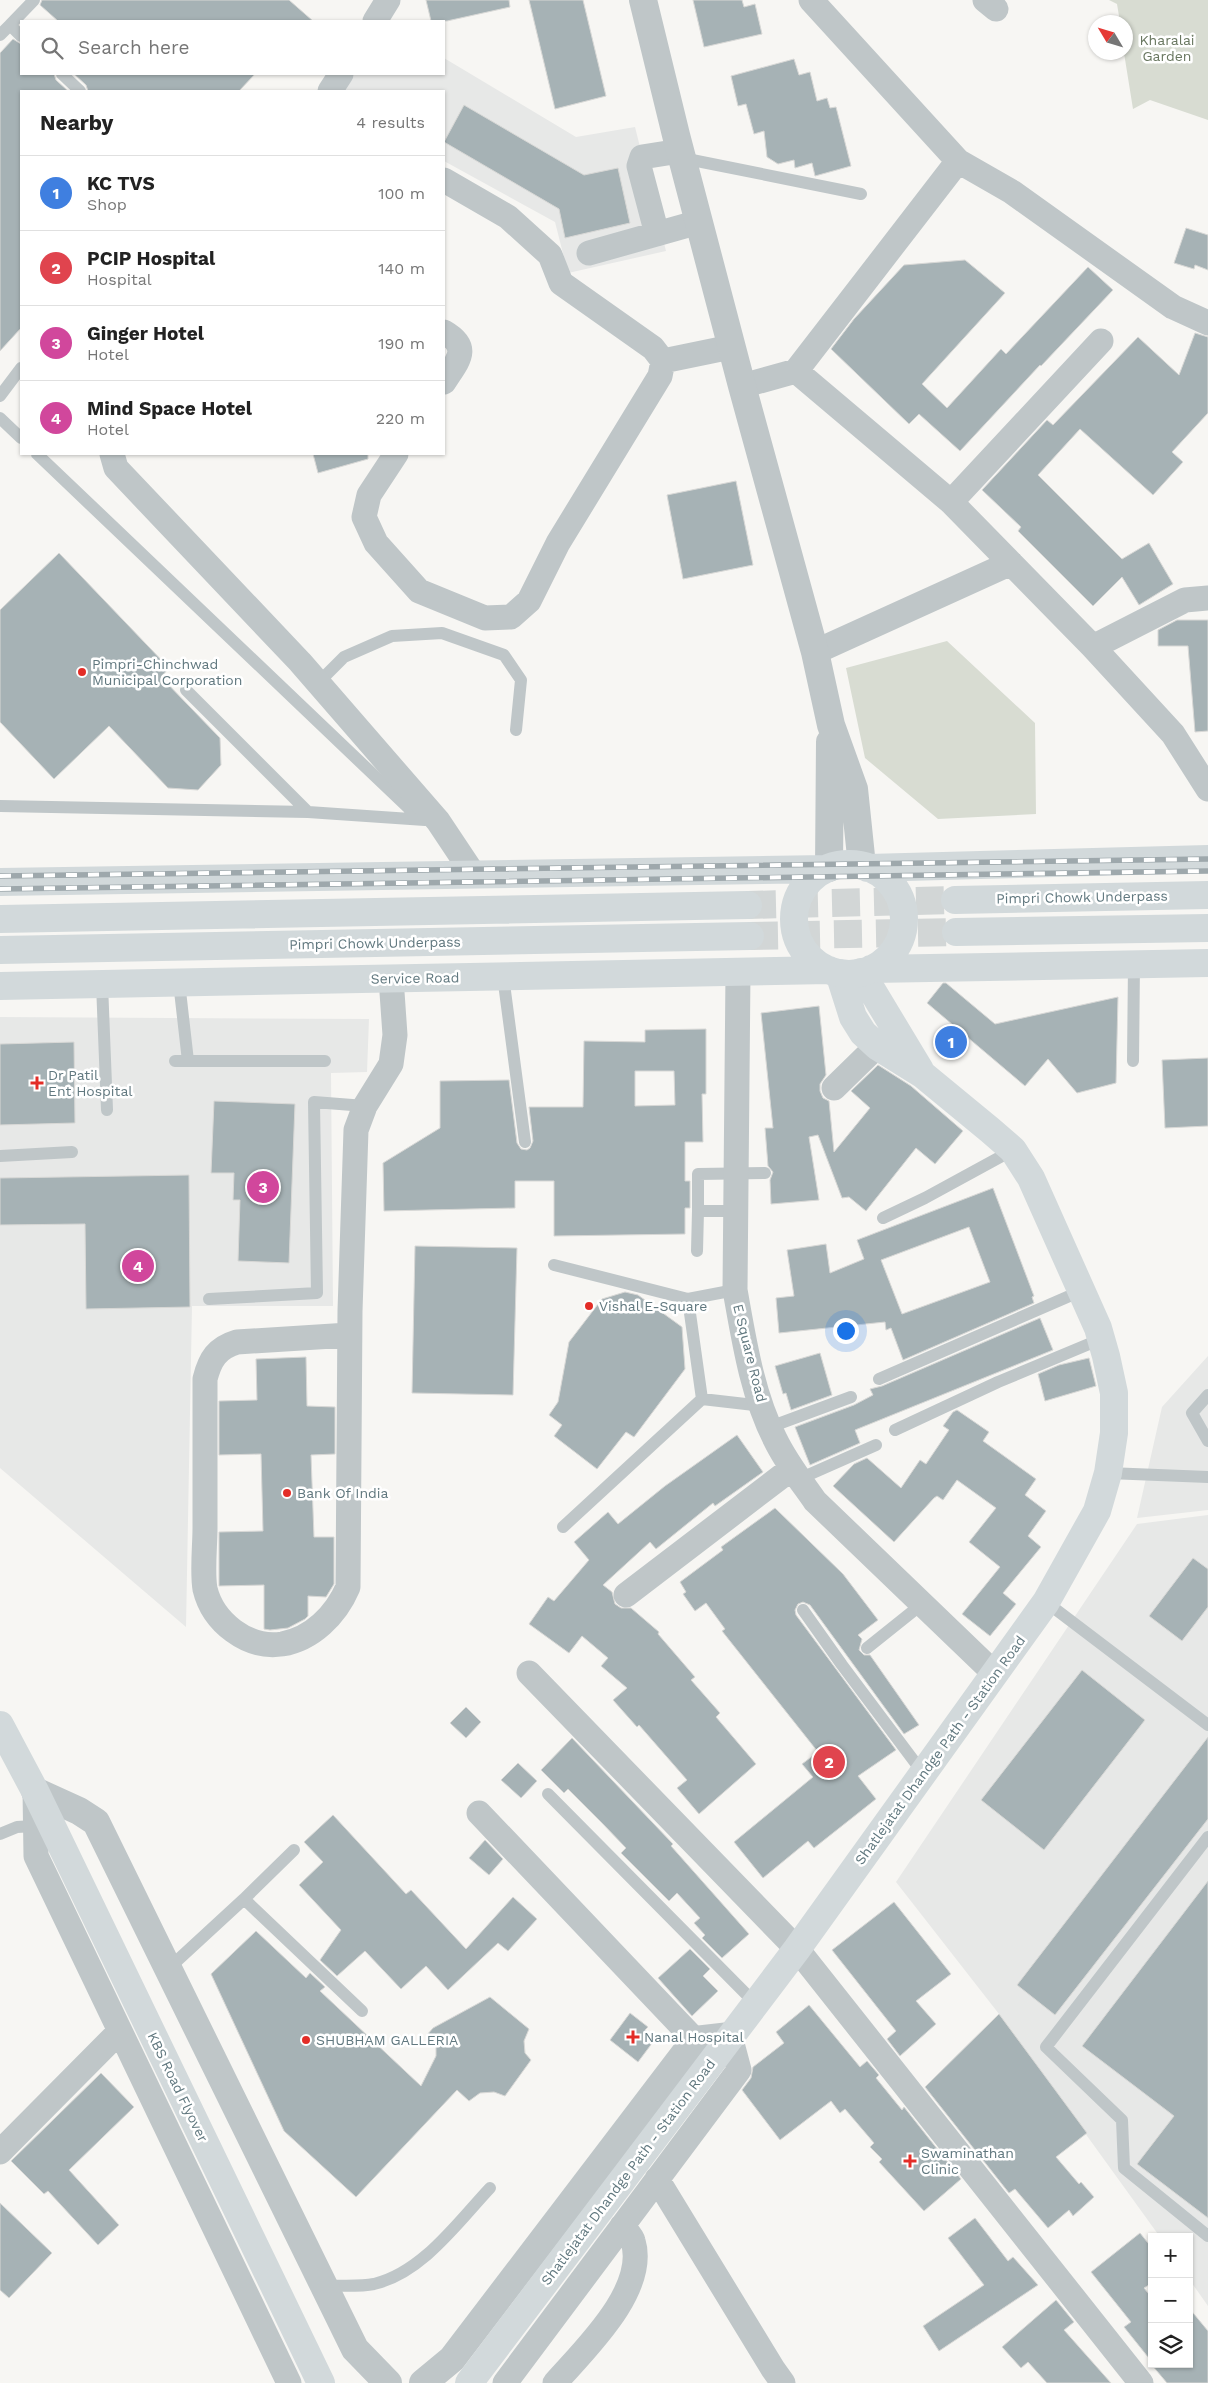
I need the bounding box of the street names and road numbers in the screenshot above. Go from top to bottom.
street label: Pimpri Chowk Underpass [996,888,1168,906]
street label: Pimpri Chowk Underpass [289,934,461,952]
street label: Service Road [371,969,459,987]
street label: E Square Road [730,1302,770,1404]
street label: Shatlejatat Dhandge Path - Station Road [852,1632,1028,1868]
street label: KBS Road Flyover [144,2029,212,2145]
street label: Shatlejatat Dhandge Path - Station Road [538,2056,718,2288]

